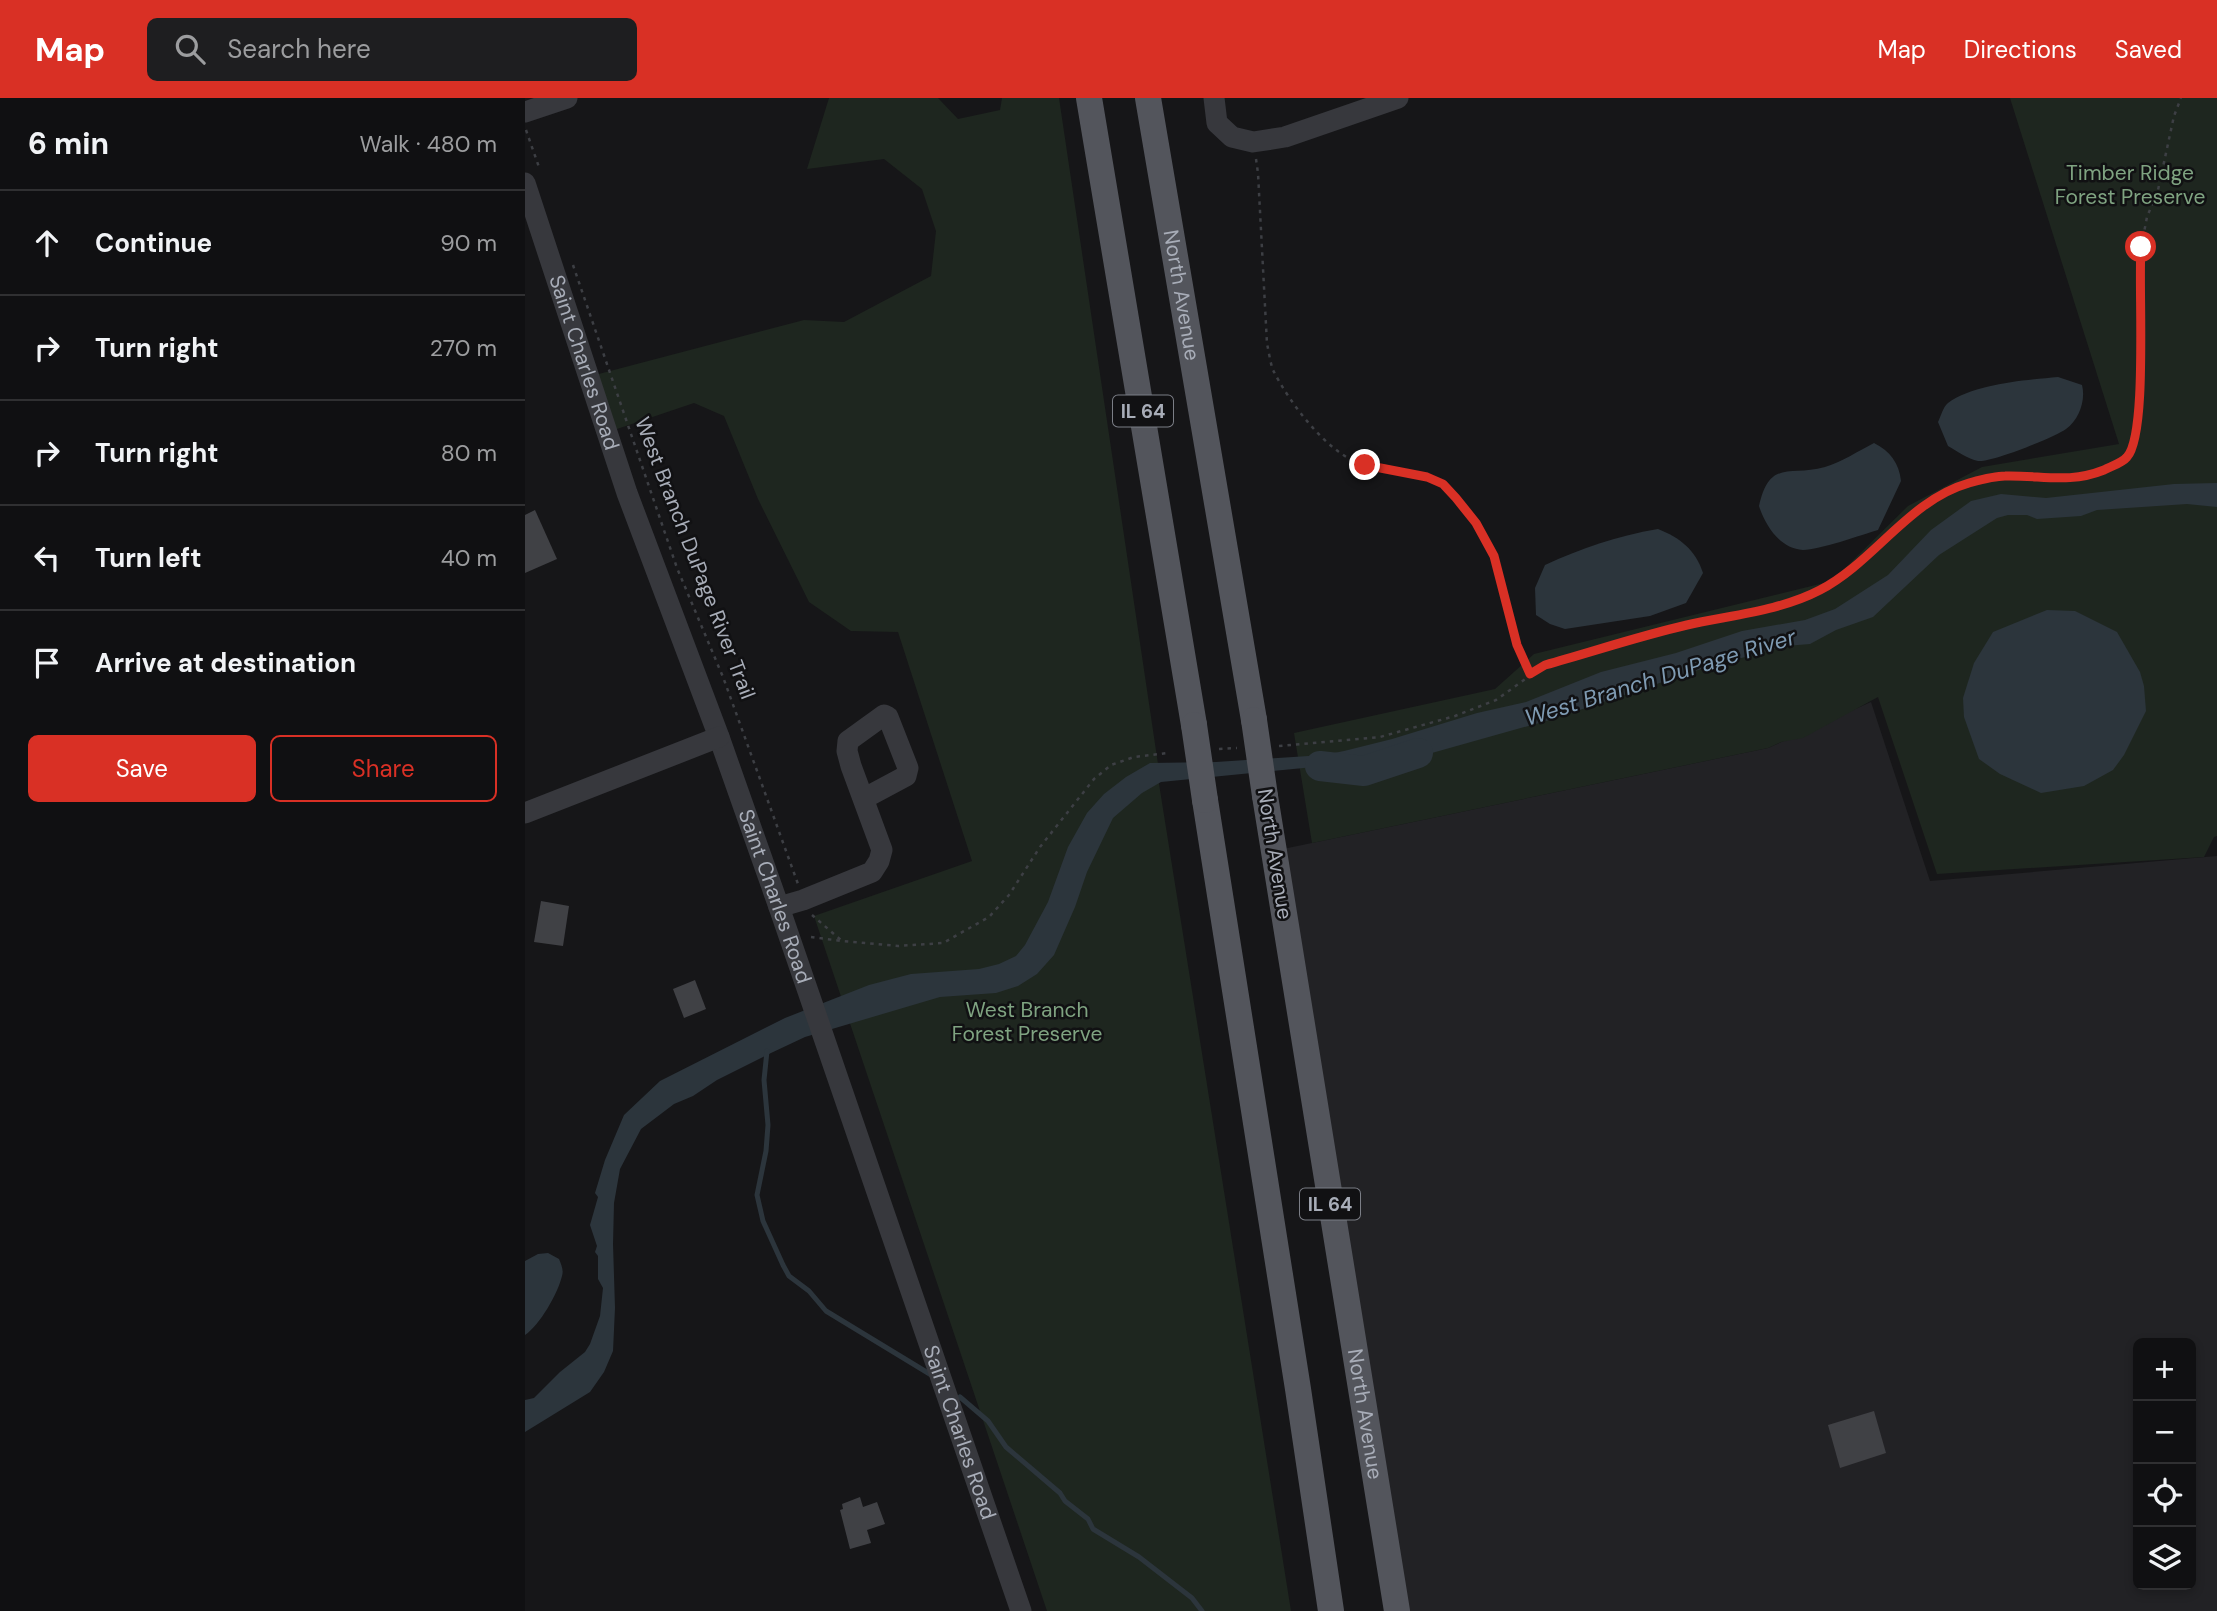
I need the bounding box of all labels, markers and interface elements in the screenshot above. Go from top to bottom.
search box [147,18,637,81]
text: Map [35,28,105,71]
icon: search [171,30,209,68]
text: Search here [227,32,371,66]
text: Map [1878,34,1926,65]
text: Directions [1964,34,2077,65]
text: Saved [2115,34,2182,65]
text: 6 min [28,124,109,163]
text: Walk · 480 m [360,129,497,159]
park label: Timber Ridge Forest Preserve [2055,159,2205,211]
icon: ahead [28,224,66,262]
text: Continue [95,226,212,260]
text: 90 m [440,228,497,258]
street label: North Avenue [1157,228,1207,363]
route start [2125,231,2156,262]
street label: Saint Charles Road [542,271,626,454]
icon: right [28,329,66,367]
text: Turn right [95,331,219,365]
text: 270 m [430,333,497,363]
road number: IL 64 [1113,396,1173,426]
street label: West Branch DuPage River Trail [628,413,762,703]
icon: right [28,434,66,472]
text: Turn right [95,436,219,470]
text: 80 m [441,438,497,468]
route end [1349,449,1380,480]
icon: left [28,539,66,577]
text: Turn left [95,541,202,575]
text: 40 m [441,543,497,573]
water label: West Branch DuPage River [1521,621,1801,733]
icon: arrive [28,644,66,682]
text: Arrive at destination [95,646,356,680]
button: Save [28,735,256,802]
button: Share [270,735,497,802]
street label: North Avenue [1251,787,1299,921]
street label: Saint Charles Road [732,805,818,987]
park label: West Branch Forest Preserve [952,996,1102,1048]
road number: IL 64 [1300,1188,1360,1220]
map controls [2133,1338,2196,1590]
button: + [2133,1338,2196,1401]
street label: Saint Charles Road [917,1342,1003,1523]
street label: North Avenue [1341,1347,1389,1481]
button: − [2133,1401,2196,1464]
button: locate [2133,1464,2196,1527]
button: layers [2133,1527,2196,1590]

